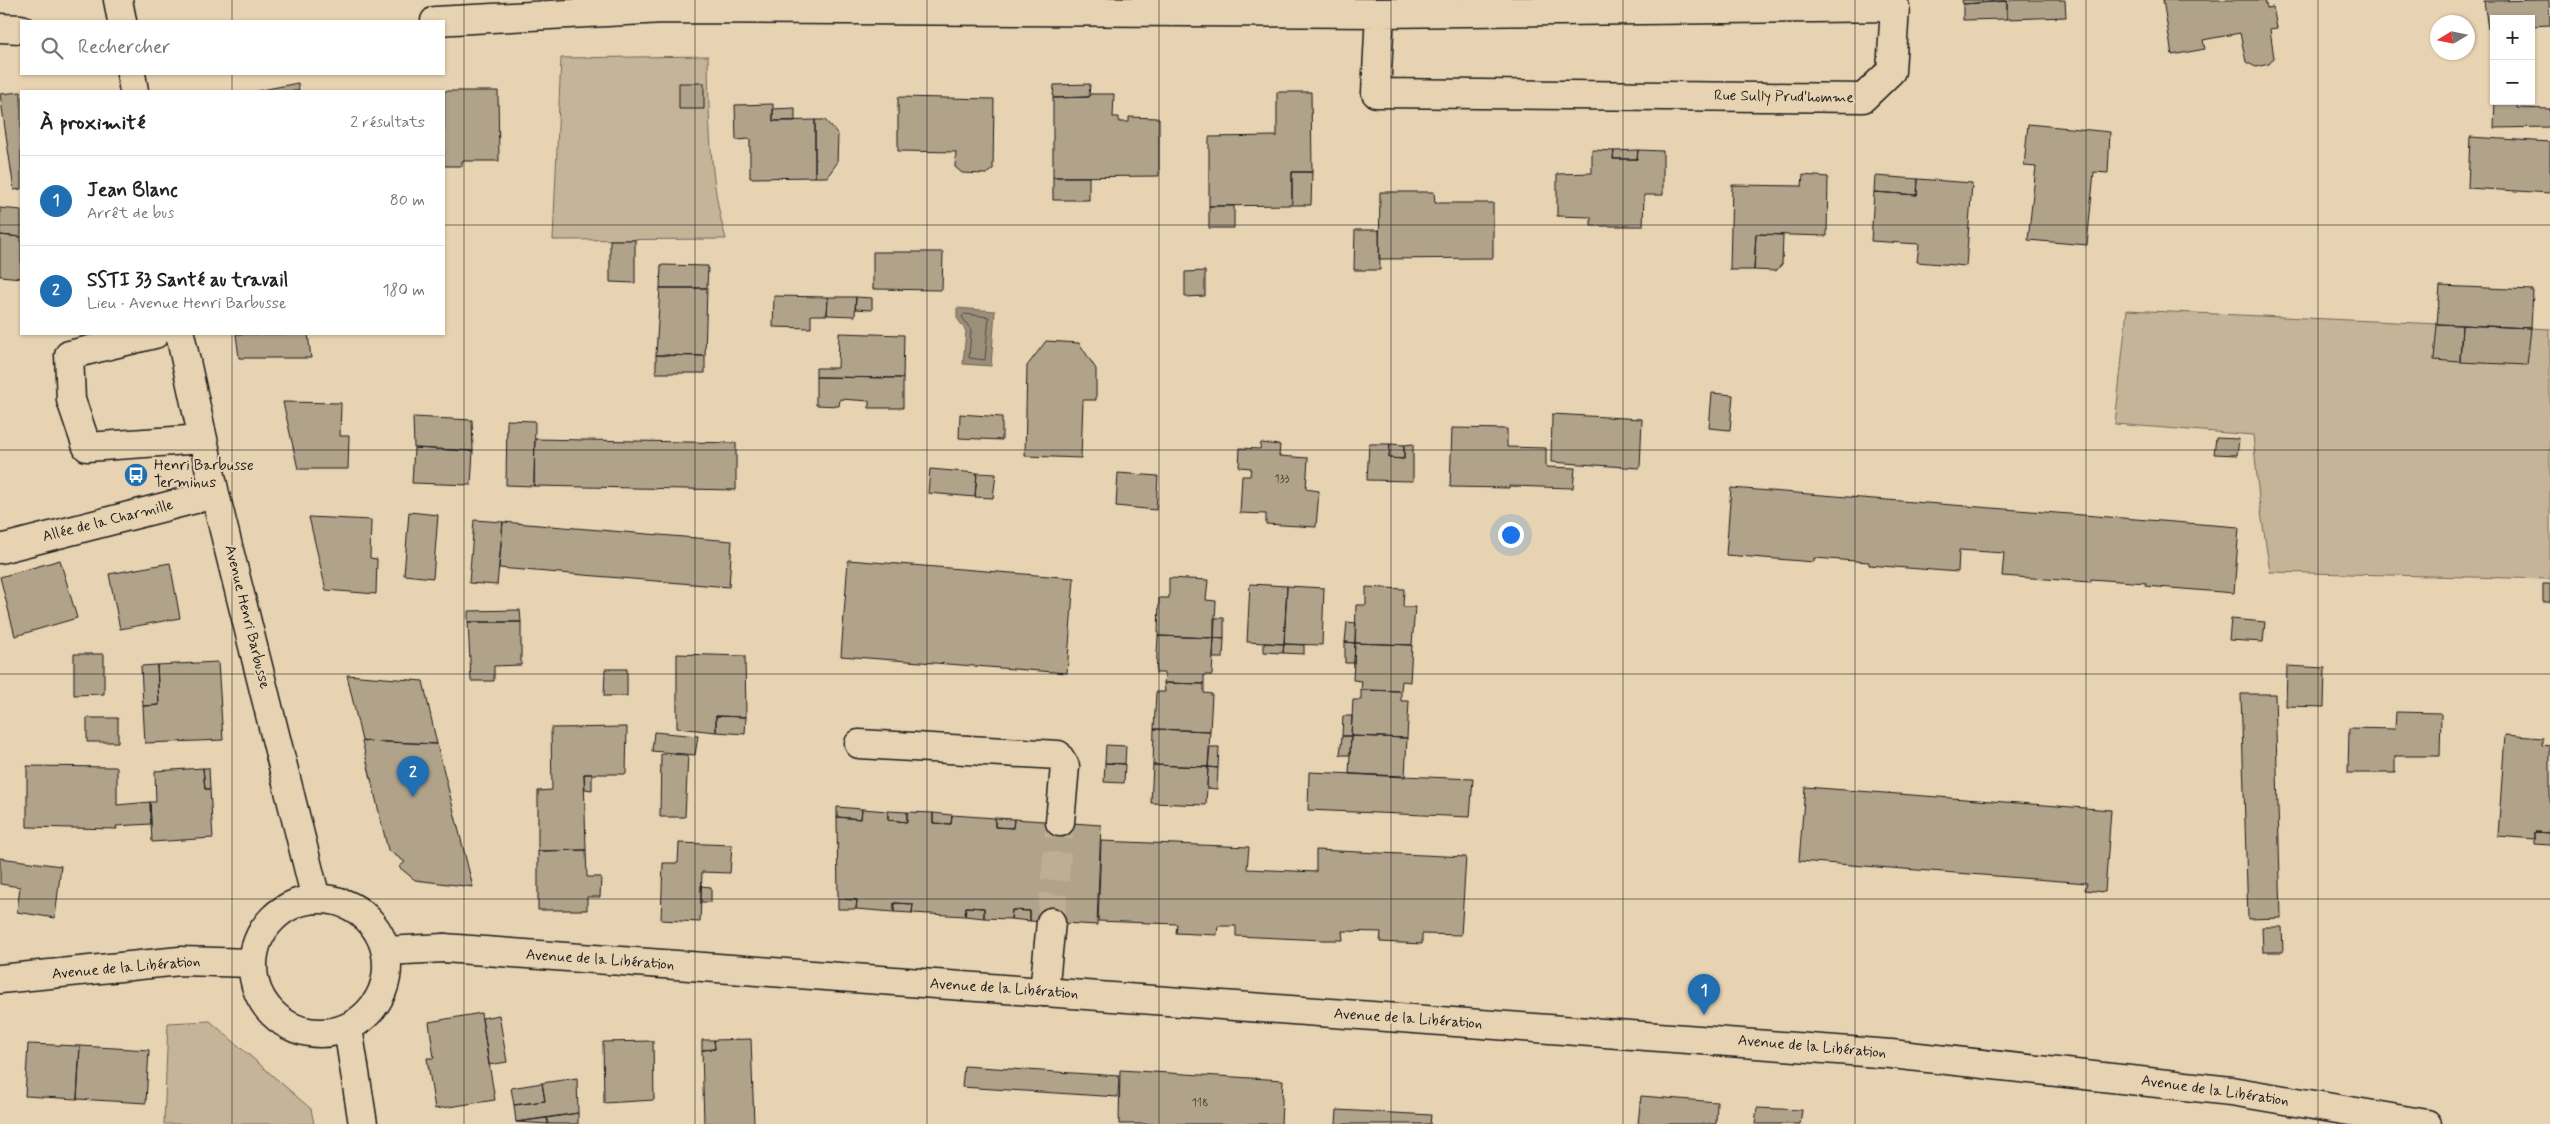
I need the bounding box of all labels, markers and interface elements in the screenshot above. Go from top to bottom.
north arrow [2430,15,2475,60]
map controls [2490,15,2535,105]
button: + [2490,15,2535,60]
search box [20,20,445,75]
icon: search [38,34,66,62]
text: Rechercher [78,35,170,60]
button: − [2490,60,2535,105]
street label: Rue Sully Prud'homme [1714,86,1854,108]
text: À proximité [40,109,146,137]
text: 2 résultats [350,112,425,133]
text: Jean Blanc [87,178,178,203]
text: 1 [52,190,60,211]
text: 80 m [390,190,425,211]
text: Arrêt de bus [87,203,174,224]
text: SSTI 33 Santé au travail [87,268,288,293]
text: 2 [52,280,60,301]
text: 180 m [382,280,425,301]
text: Lieu · Avenue Henri Barbusse [87,293,287,314]
place label: Henri Barbusse Terminus [154,456,254,493]
bus stop icon: Henri Barbusse Terminus [123,462,149,488]
house number: 133 [1274,471,1290,487]
street label: Allée de la Charmille [40,495,176,547]
your location [1498,522,1524,548]
street label: Avenue Henri Barbusse [219,543,275,691]
pin: 2 [397,756,429,797]
street label: Avenue de la Libération [525,945,675,975]
street label: Avenue de la Libération [51,952,201,984]
street label: Avenue de la Libération [929,974,1079,1004]
pin: 1 [1688,974,1720,1015]
street label: Avenue de la Libération [1333,1004,1483,1034]
street label: Avenue de la Libération [1737,1031,1887,1063]
street label: Avenue de la Libération [2140,1071,2290,1111]
house number: 118 [1191,1095,1209,1111]

